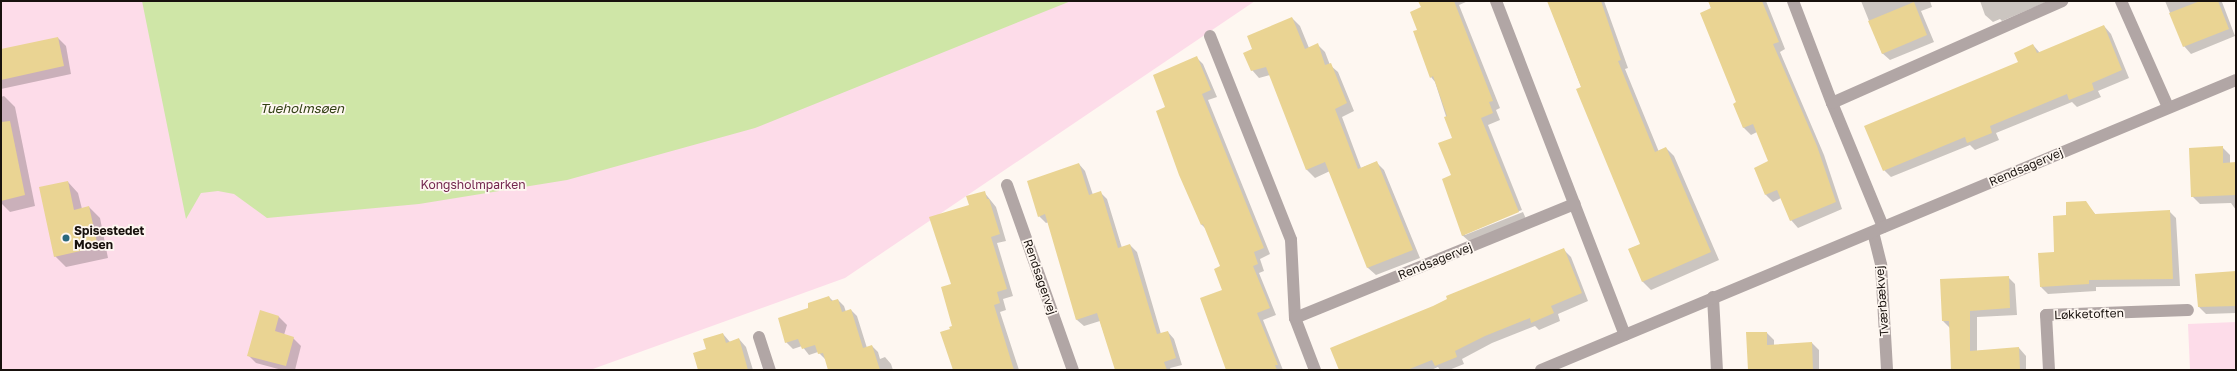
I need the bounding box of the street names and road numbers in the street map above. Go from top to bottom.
street label: Rendsagervej [1987,145,2065,189]
street label: Rendsagervej [1020,237,1060,317]
street label: Rendsagervej [1396,240,1474,282]
street label: Tværbækvej [1872,265,1892,337]
street label: Løkketoften [2054,306,2124,322]

